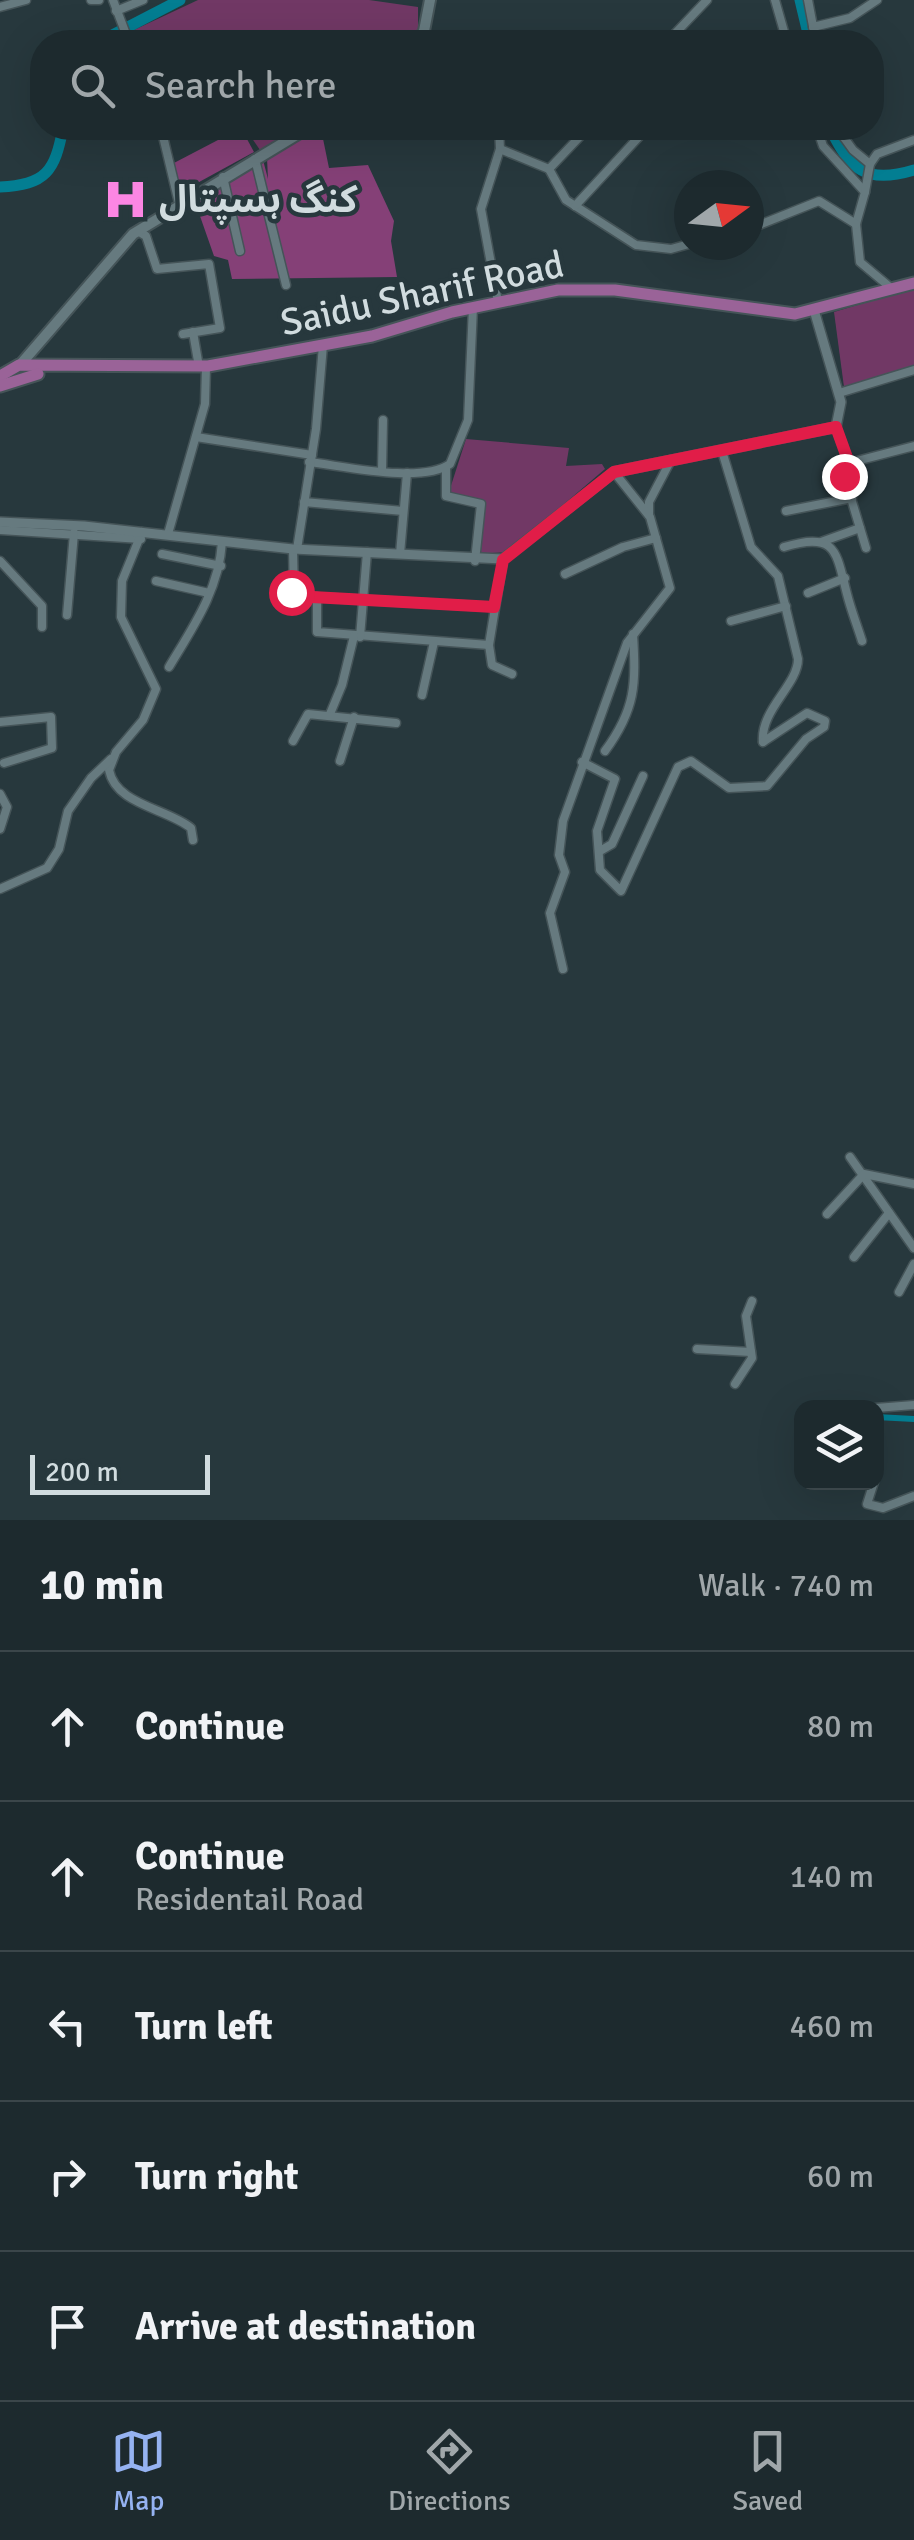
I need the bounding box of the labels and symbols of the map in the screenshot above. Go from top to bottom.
north arrow [674,170,764,260]
hospital icon: کنگ ہسپتال [102,175,150,223]
place label: کنگ ہسپتال [159,176,358,225]
street label: Saidu Sharif Road [276,241,568,346]
route end [822,454,868,500]
route start [269,570,315,616]
scale bar [30,1450,210,1494]

